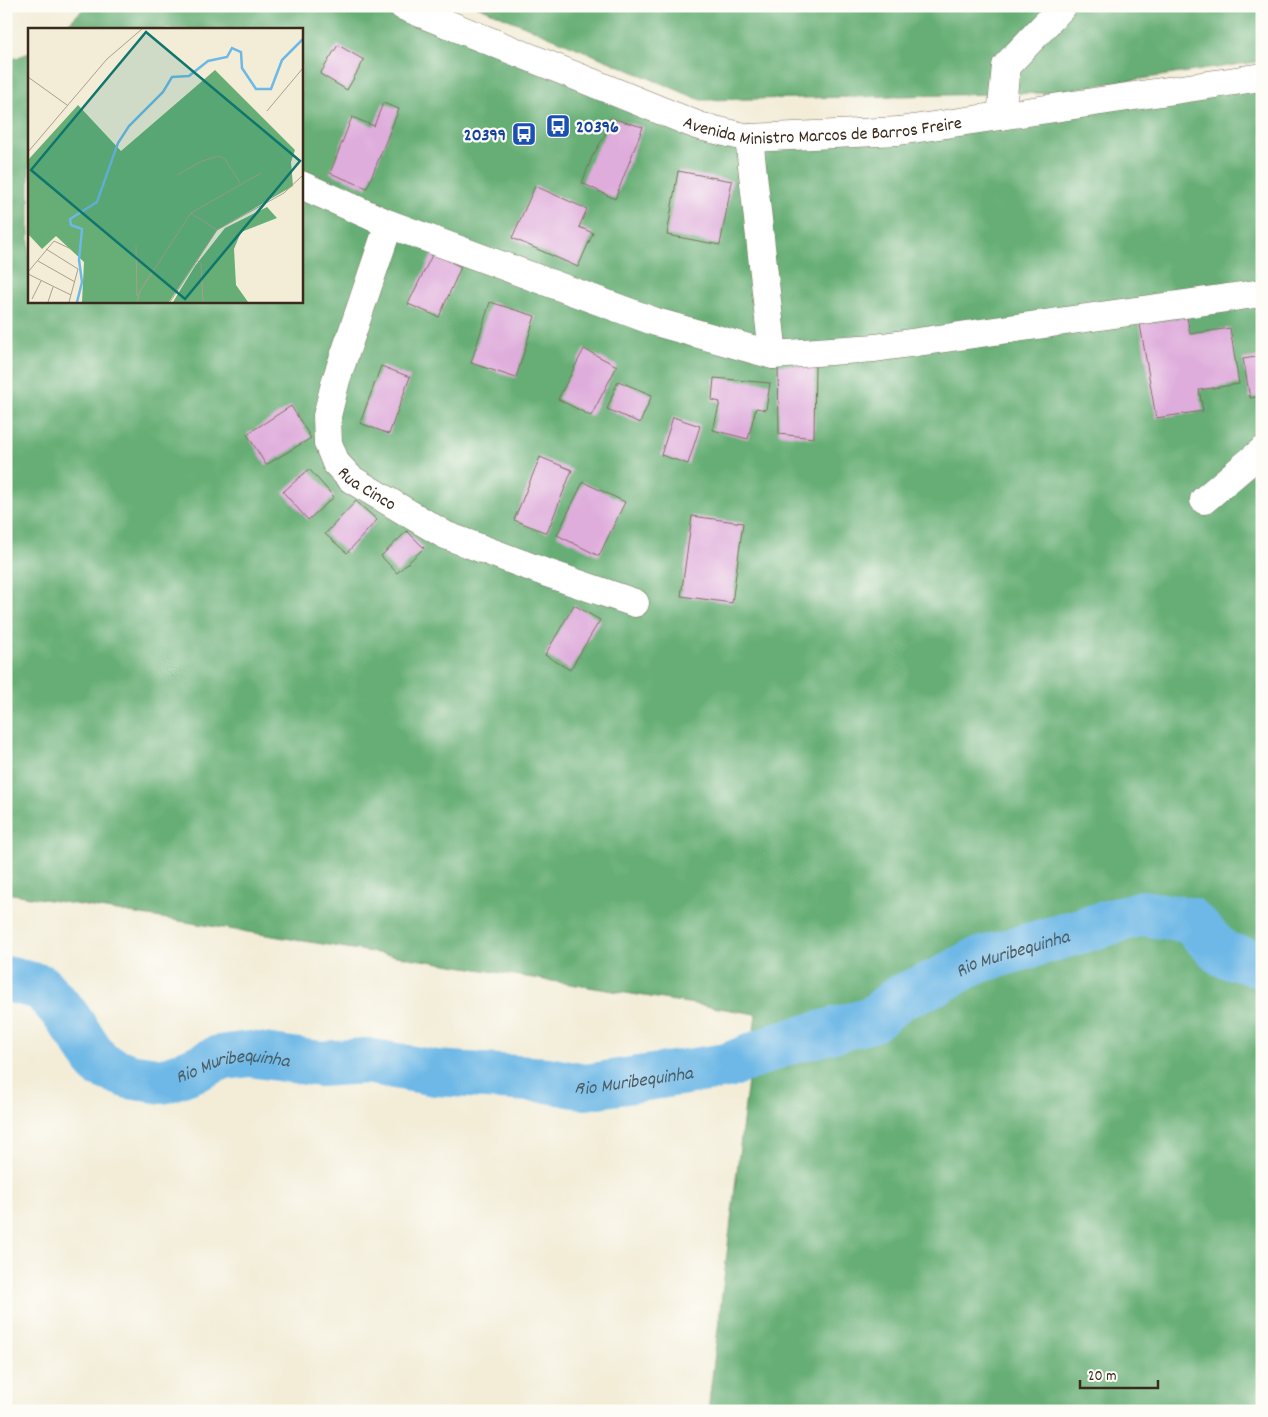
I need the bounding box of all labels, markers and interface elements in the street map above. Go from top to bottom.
inset map [28,28,302,302]
street label: Avenida Ministro Marcos de Barros Freire [679,111,964,153]
bus stop icon: 20396 [545,113,571,139]
place label: 20396 [576,116,619,141]
bus stop icon: 20399 [511,121,537,147]
place label: 20399 [464,124,506,149]
street label: Rua Cinco [331,462,400,518]
water label: Rio Muribequinha [951,924,1074,986]
water label: Rio Muribequinha [172,1044,292,1092]
water label: Rio Muribequinha [572,1061,696,1104]
scale bar [1080,1357,1158,1389]
text: 20 m [1088,1366,1116,1388]

